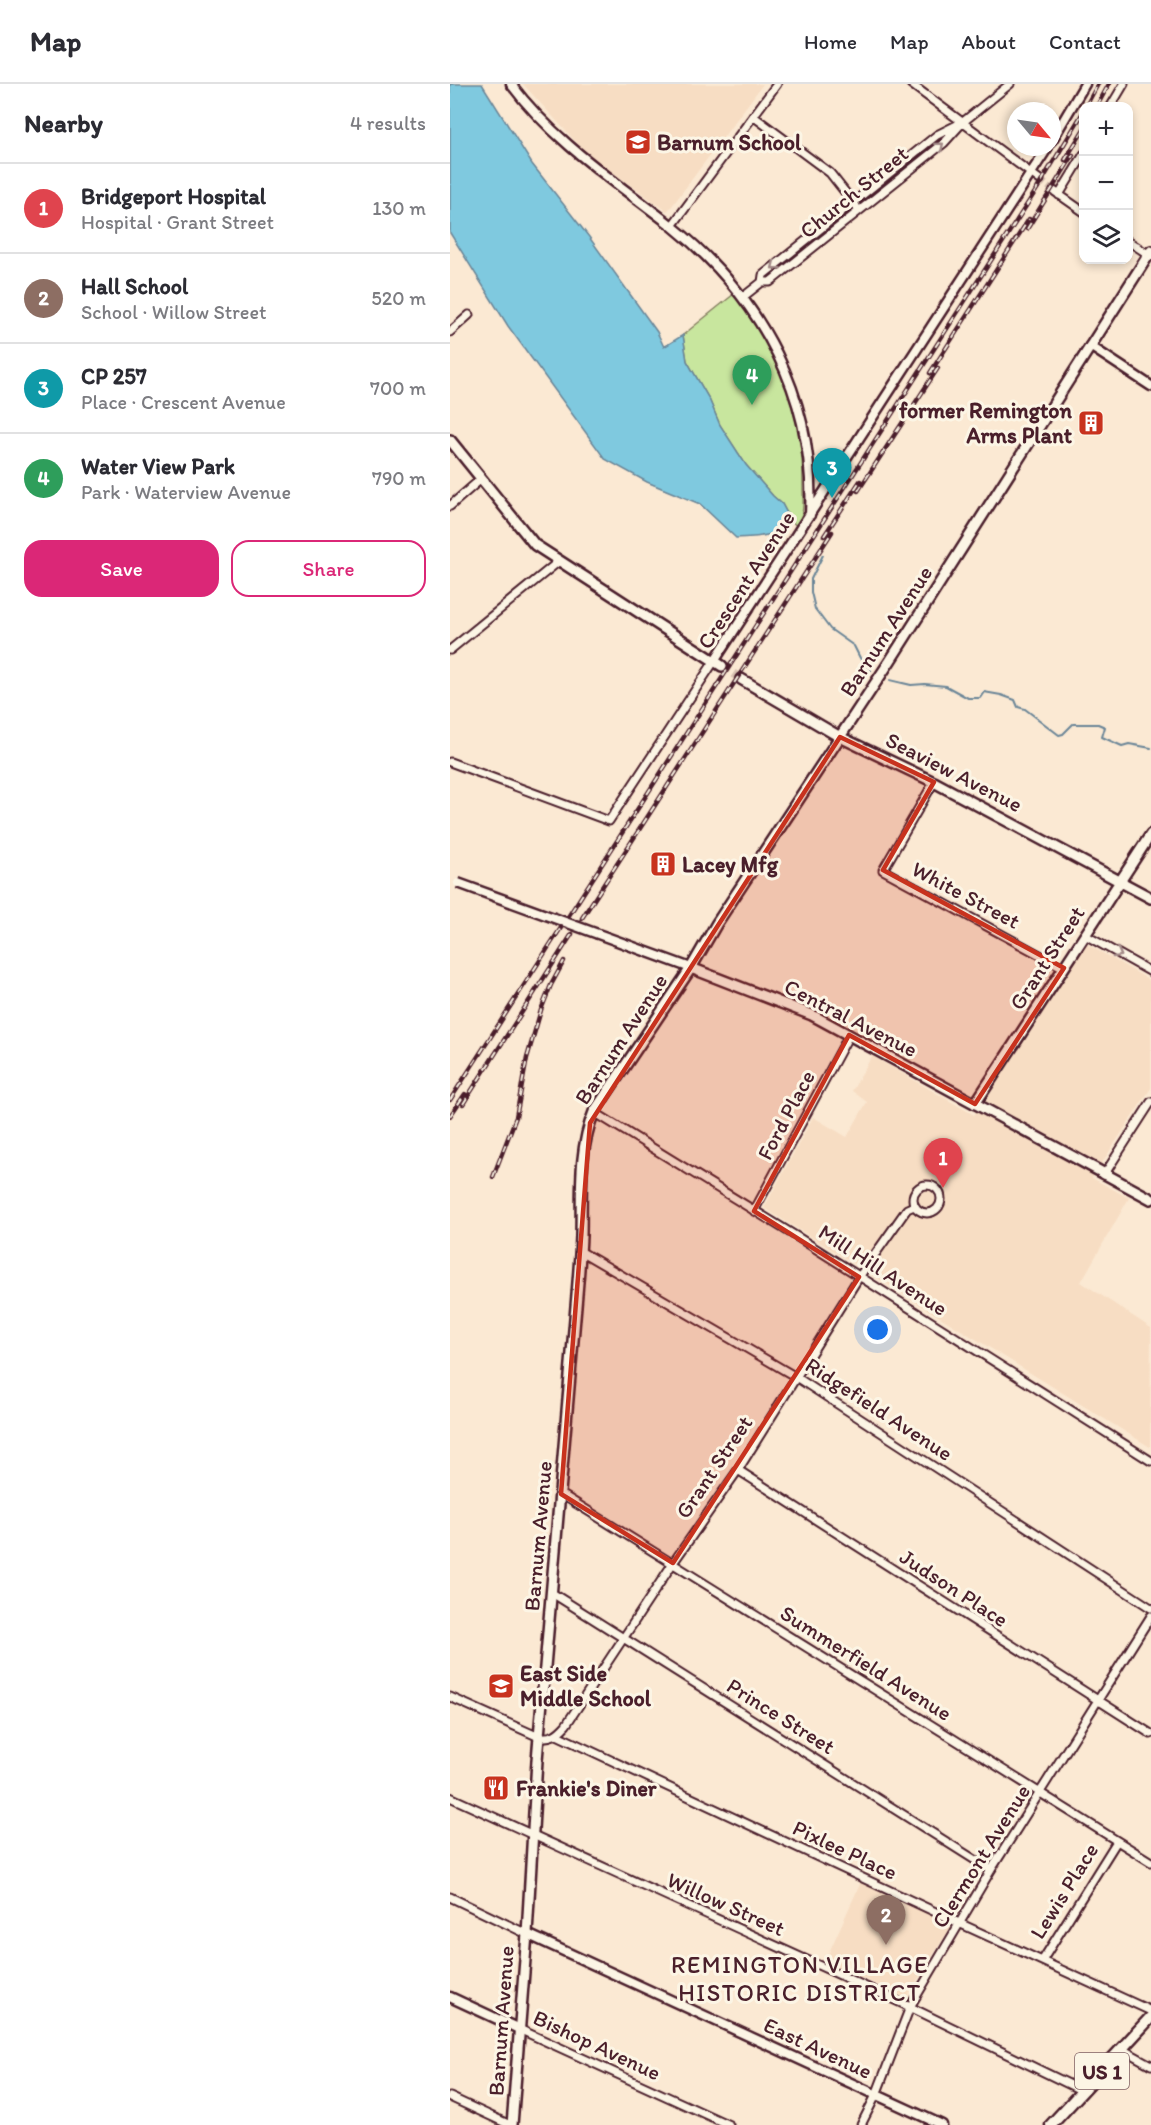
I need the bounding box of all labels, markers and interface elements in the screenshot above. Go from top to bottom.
text: Map [30,24,81,58]
text: Home [804,29,857,54]
text: Map [890,29,929,54]
text: About [962,29,1016,54]
text: Contact [1049,29,1121,54]
north arrow [1007,102,1061,156]
map controls [1079,102,1133,264]
button: + [1079,102,1133,156]
text: Nearby [24,107,103,139]
text: 4 results [350,111,426,135]
school or university icon: Barnum School [623,127,653,157]
place label: Barnum School [657,129,802,156]
street label: Church Street [794,140,914,244]
one-way arrow [933,142,944,153]
button: − [1079,156,1133,210]
text: Bridgeport Hospital [81,183,266,210]
text: 1 [39,196,48,220]
text: 130 m [372,196,426,220]
text: Hospital · Grant Street [81,210,274,234]
button: layers [1079,210,1133,264]
one-way arrow [771,258,782,269]
text: Hall School [81,273,188,300]
text: 2 [38,286,49,310]
text: 520 m [371,286,426,310]
text: School · Willow Street [81,300,267,324]
pin: 4 [732,356,772,405]
text: CP 257 [81,363,147,390]
text: 3 [38,376,49,400]
text: 700 m [370,376,426,400]
text: Place · Crescent Avenue [81,390,286,414]
place label: former Remington Arms Plant [899,397,1073,449]
building icon: former Remington Arms Plant [1076,408,1106,438]
pin: 3 [812,448,851,498]
text: Water View Park [81,453,235,480]
text: 4 [37,466,50,490]
text: 790 m [372,466,426,490]
text: Park · Waterview Avenue [81,480,291,504]
street label: Crescent Avenue [691,506,801,654]
button: Save [24,540,219,597]
button: Share [231,540,426,597]
street label: Barnum Avenue [834,561,938,701]
street label: Seaview Avenue [881,726,1027,818]
building icon: Lacey Mfg [648,849,678,879]
place label: Lacey Mfg [682,851,779,878]
street label: White Street [907,855,1025,935]
street label: Grant Street [1003,901,1091,1015]
one-way arrow [1112,947,1122,958]
street label: Barnum Avenue [569,969,673,1109]
street label: Central Avenue [780,973,922,1063]
street label: Ford Place [751,1065,821,1165]
pin: 1 [924,1138,962,1188]
street label: Mill Hill Avenue [813,1218,953,1322]
your location [863,1315,892,1344]
street label: Ridgefield Avenue [800,1351,958,1467]
street label: Grant Street [670,1410,758,1524]
street label: Barnum Avenue [518,1460,558,1612]
street label: Judson Place [895,1543,1013,1633]
street label: Summerfield Avenue [775,1599,957,1727]
place label: East Side Middle School [520,1660,652,1712]
school or university icon: East Side Middle School [486,1671,516,1701]
street label: Prince Street [722,1672,840,1760]
restaurant icon: Frankie's Diner [481,1773,511,1803]
place label: Frankie's Diner [516,1775,658,1802]
street label: Clermont Avenue [926,1779,1036,1933]
street label: Pixlee Place [788,1814,902,1886]
street label: Lewis Place [1024,1838,1104,1944]
street label: Willow Street [663,1866,789,1942]
pin: 2 [866,1896,906,1945]
street label: Barnum Avenue [482,1945,520,2097]
district label: REMINGTON VILLAGE HISTORIC DISTRICT [671,1950,929,2007]
street label: Bishop Avenue [529,2004,665,2086]
street label: East Avenue [760,2011,876,2085]
road number: US 1 [1075,2053,1129,2089]

